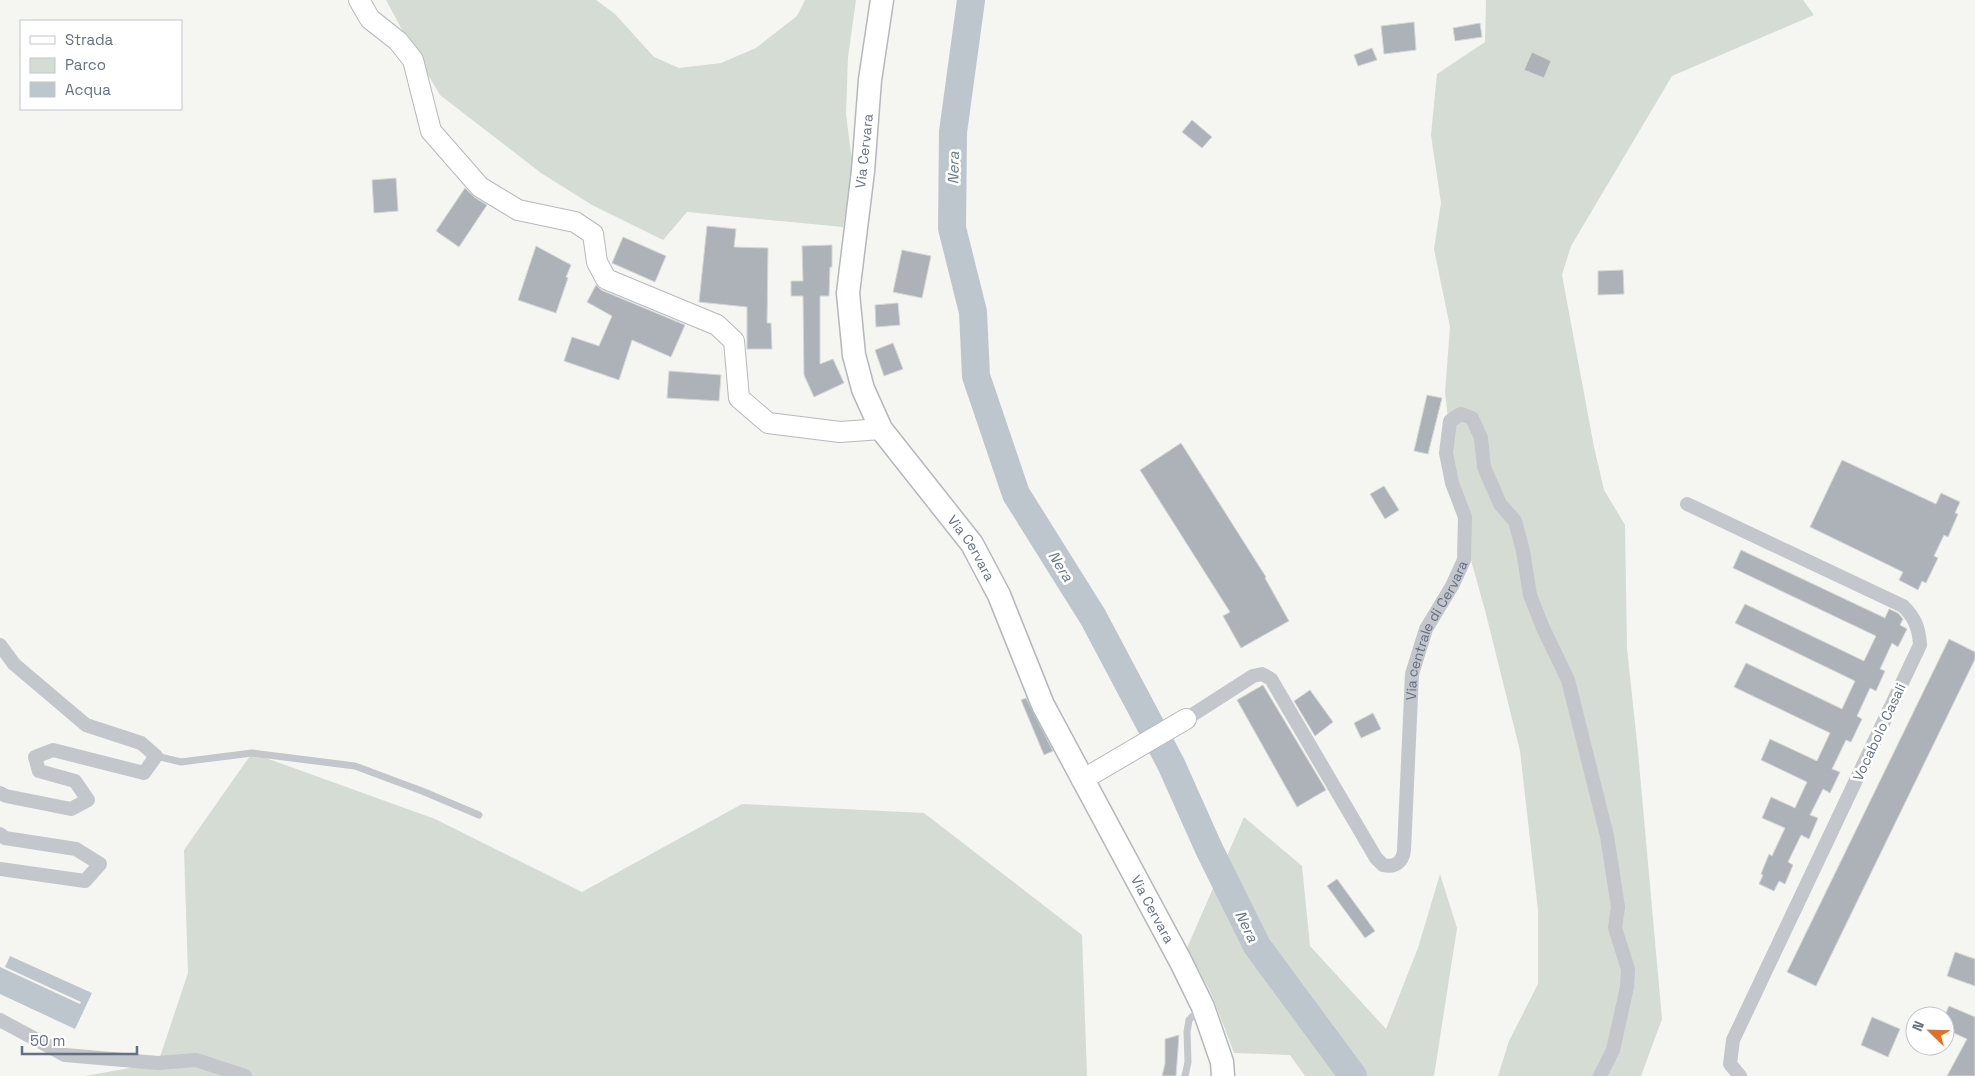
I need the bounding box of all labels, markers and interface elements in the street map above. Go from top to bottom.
legend [20,20,182,110]
text: Strada [65,30,114,49]
text: Parco [65,55,106,74]
text: Acqua [65,80,111,99]
street label: Via Cervara [851,113,877,189]
water label: Nera [943,151,963,185]
street label: Via Cervara [944,511,999,584]
water label: Nera [1044,547,1078,585]
street label: Via centrale di Cervara [1402,557,1472,701]
street label: Vocabolo Casali [1848,680,1910,784]
street label: Via Cervara [1127,872,1178,946]
water label: Nera [1231,907,1263,945]
north arrow [1905,1006,1955,1056]
text: N [1908,1018,1928,1034]
scale bar [22,1024,138,1056]
text: 50 m [30,1031,65,1050]

